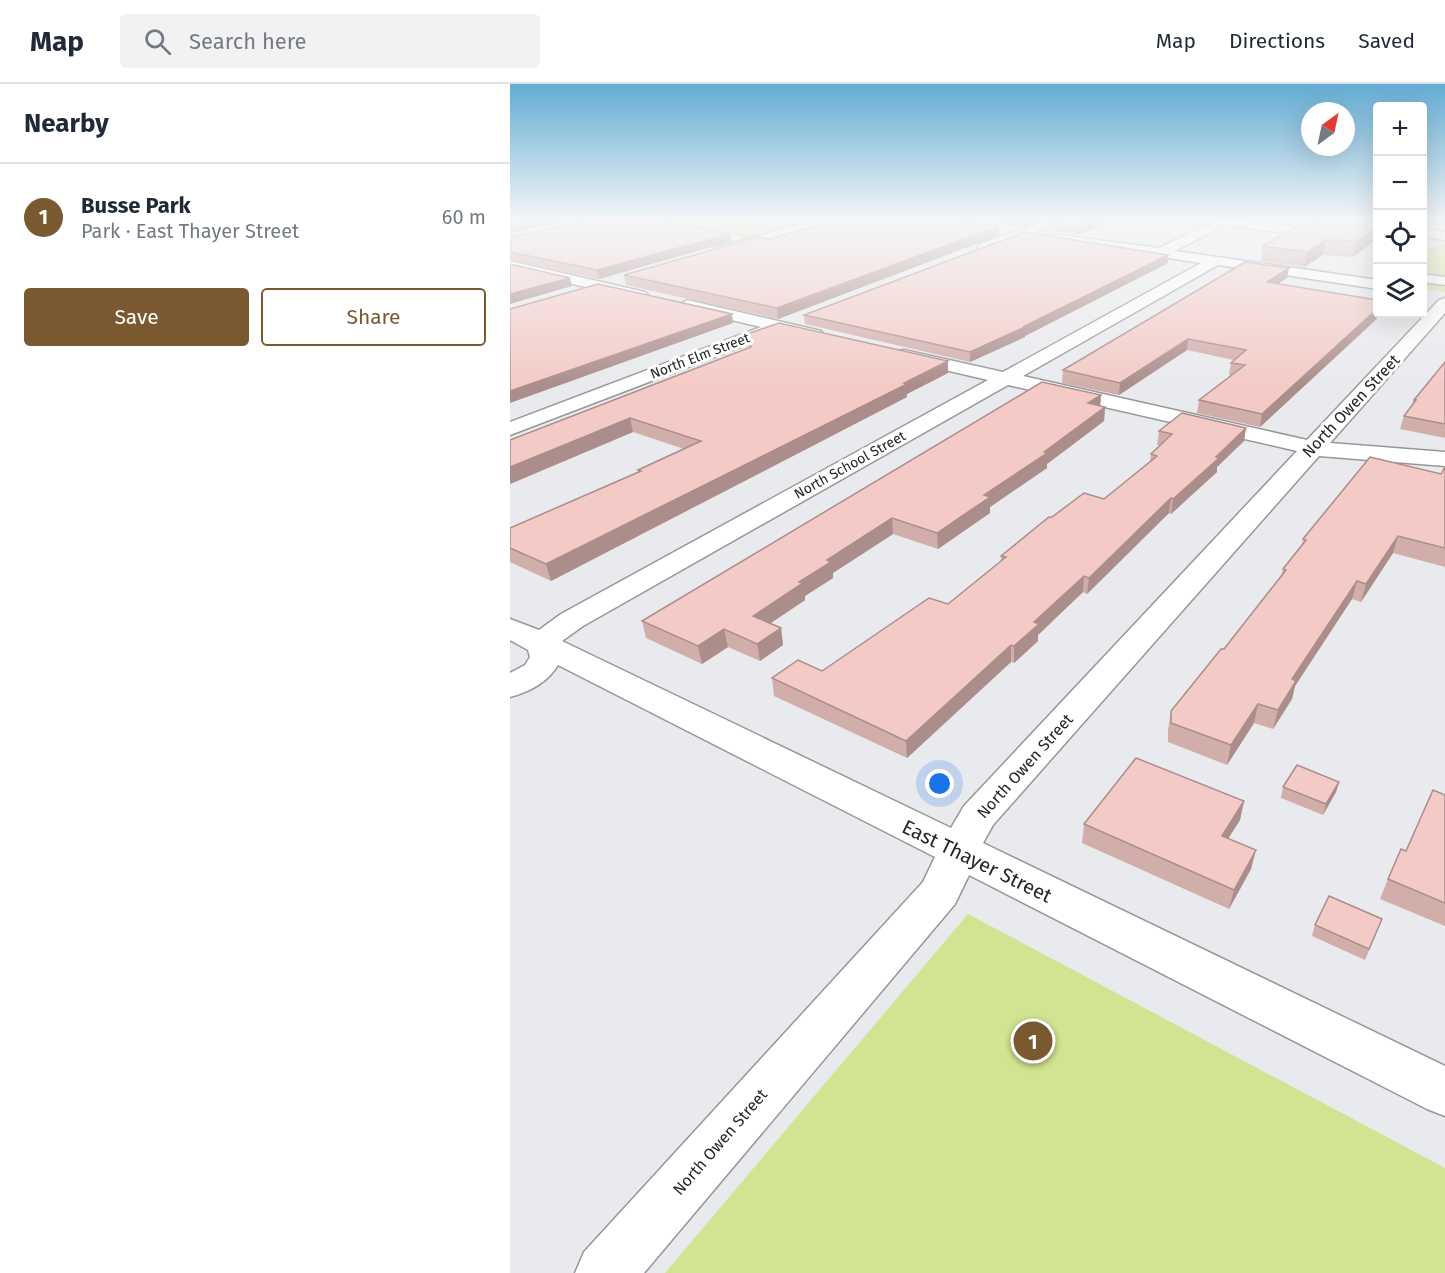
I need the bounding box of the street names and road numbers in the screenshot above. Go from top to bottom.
street label: North Elm Street [648,329,753,383]
street label: North Owen Street [1298,350,1404,462]
street label: North School Street [791,427,910,503]
street label: North Owen Street [973,710,1077,822]
street label: East Thayer Street [898,814,1056,908]
street label: North Owen Street [669,1085,771,1199]

